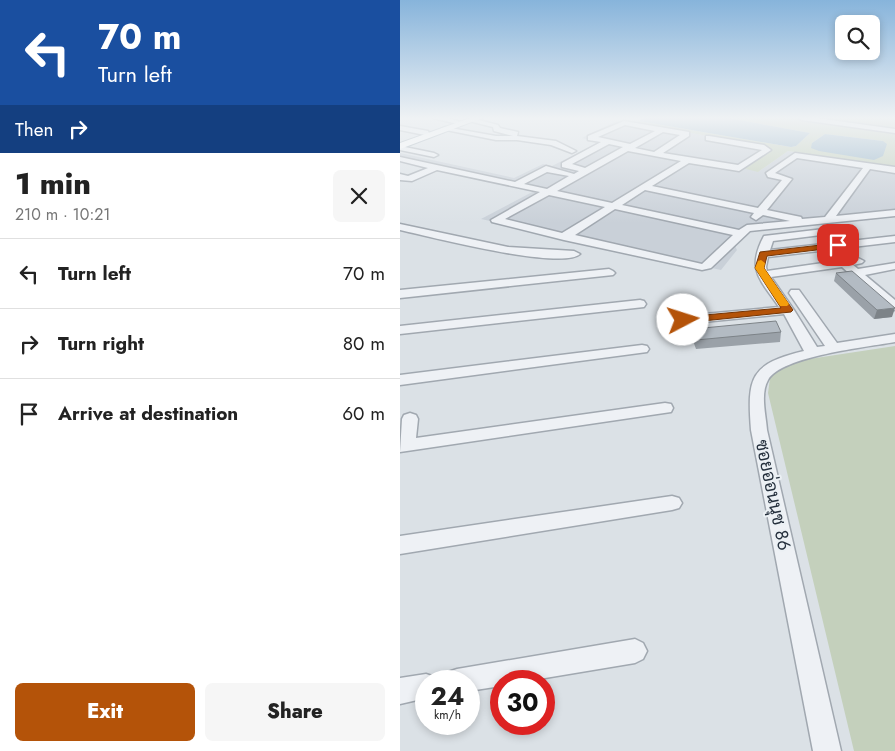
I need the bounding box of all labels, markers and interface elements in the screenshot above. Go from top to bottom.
text: 70 m [98,12,181,62]
map controls [835,15,880,60]
button: search [835,15,880,60]
icon: left [15,20,80,85]
text: Turn left [98,58,172,90]
icon: right [64,115,92,143]
text: Then [15,116,54,143]
text: 1 min [15,162,91,205]
button: close [333,170,385,222]
text: 210 m · 10:21 [15,203,111,226]
pin [817,224,859,266]
icon: arrive [824,231,852,259]
icon: left [15,260,43,288]
text: Turn left [58,260,131,287]
text: 70 m [343,260,385,287]
position arrow [656,293,708,345]
icon: right [15,330,43,358]
text: Turn right [58,330,144,357]
text: 80 m [343,330,385,357]
icon: arrive [15,400,43,428]
text: Arrive at destination [58,400,238,427]
text: 60 m [342,400,385,427]
street label: ซอยอ่อนนุช 86 [749,437,797,553]
speed limit sign: 30 [490,670,555,735]
text: 24 [431,678,464,714]
button: Exit [15,683,195,741]
button: Share [205,683,385,741]
text: km/h [434,706,461,724]

